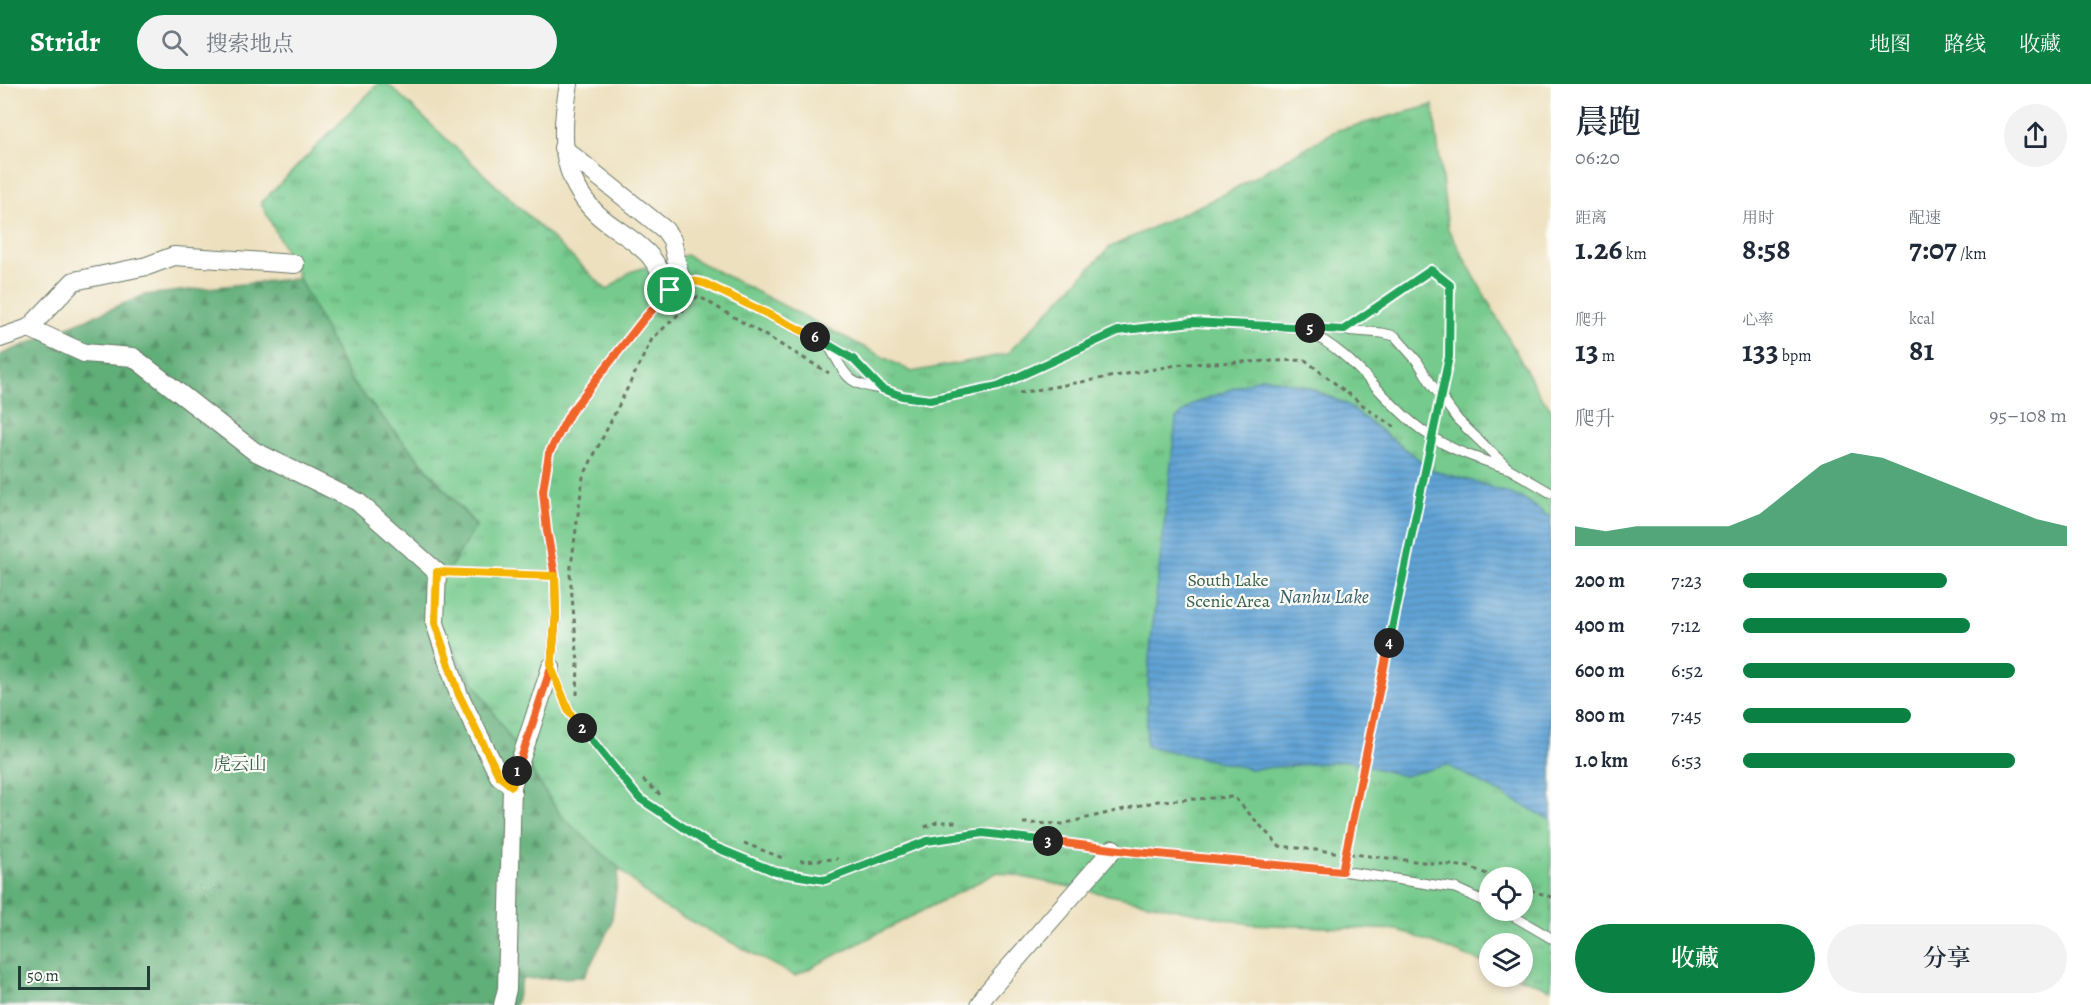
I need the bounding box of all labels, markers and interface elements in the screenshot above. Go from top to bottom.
search box [137,15,557,69]
text: Stridr [30,23,101,61]
icon: search [158,26,191,59]
text: 搜索地点 [206,29,294,59]
text: 地图 [1869,30,1911,58]
text: 路线 [1944,30,1986,58]
text: 收藏 [2019,30,2061,58]
text: 晨跑 [1575,99,1641,144]
button: share [2004,104,2067,167]
text: 06:20 [1575,144,1620,171]
text: 距离 [1575,207,1607,229]
text: 用时 [1742,207,1774,229]
text: 配速 [1909,207,1941,229]
text: 1.26 [1575,229,1623,269]
text: 8:58 [1742,229,1791,269]
text: 7:07 [1909,229,1957,269]
text: km [1623,243,1647,265]
text: /km [1957,243,1987,265]
pin [644,264,695,315]
icon: arrive [653,273,686,306]
text: kcal [1909,308,1935,330]
text: 爬升 [1575,309,1607,331]
text: 心率 [1742,309,1774,331]
pin: 5 [1295,313,1325,343]
text: 5 [1307,317,1313,339]
pin: 6 [800,322,830,352]
text: 6 [811,326,819,348]
text: 81 [1909,330,1934,370]
text: 13 [1575,331,1599,371]
text: 133 [1742,331,1779,371]
text: m [1599,345,1615,367]
text: bpm [1779,345,1812,367]
text: 95–108 m [1989,402,2067,429]
text: 爬升 [1575,405,1615,432]
text: 200 m [1575,567,1625,594]
text: 7:23 [1671,567,1702,594]
park label: South Lake Scenic Area [1186,568,1271,613]
water label: Nanhu Lake [1279,583,1369,610]
text: 400 m [1575,612,1625,639]
text: 7:12 [1671,612,1701,639]
pin: 4 [1374,628,1404,658]
text: 4 [1385,632,1393,654]
text: 600 m [1575,657,1625,684]
text: 6:52 [1671,657,1703,684]
text: 800 m [1575,702,1625,729]
text: 7:45 [1671,702,1702,729]
pin: 2 [567,713,597,743]
text: 2 [578,717,586,739]
text: 1.0 km [1575,747,1628,774]
text: 6:53 [1671,747,1702,774]
park label: 虎云山 [213,752,267,776]
pin: 1 [502,756,532,786]
text: 1 [514,760,520,782]
pin: 3 [1033,826,1063,856]
text: 3 [1045,830,1051,852]
map controls [1479,867,1533,987]
button: locate [1479,867,1533,921]
button: 收藏 [1575,924,1815,993]
button: 分享 [1827,924,2067,993]
button: layers [1479,933,1533,987]
scale bar [18,963,150,990]
text: 50 m [27,965,59,987]

